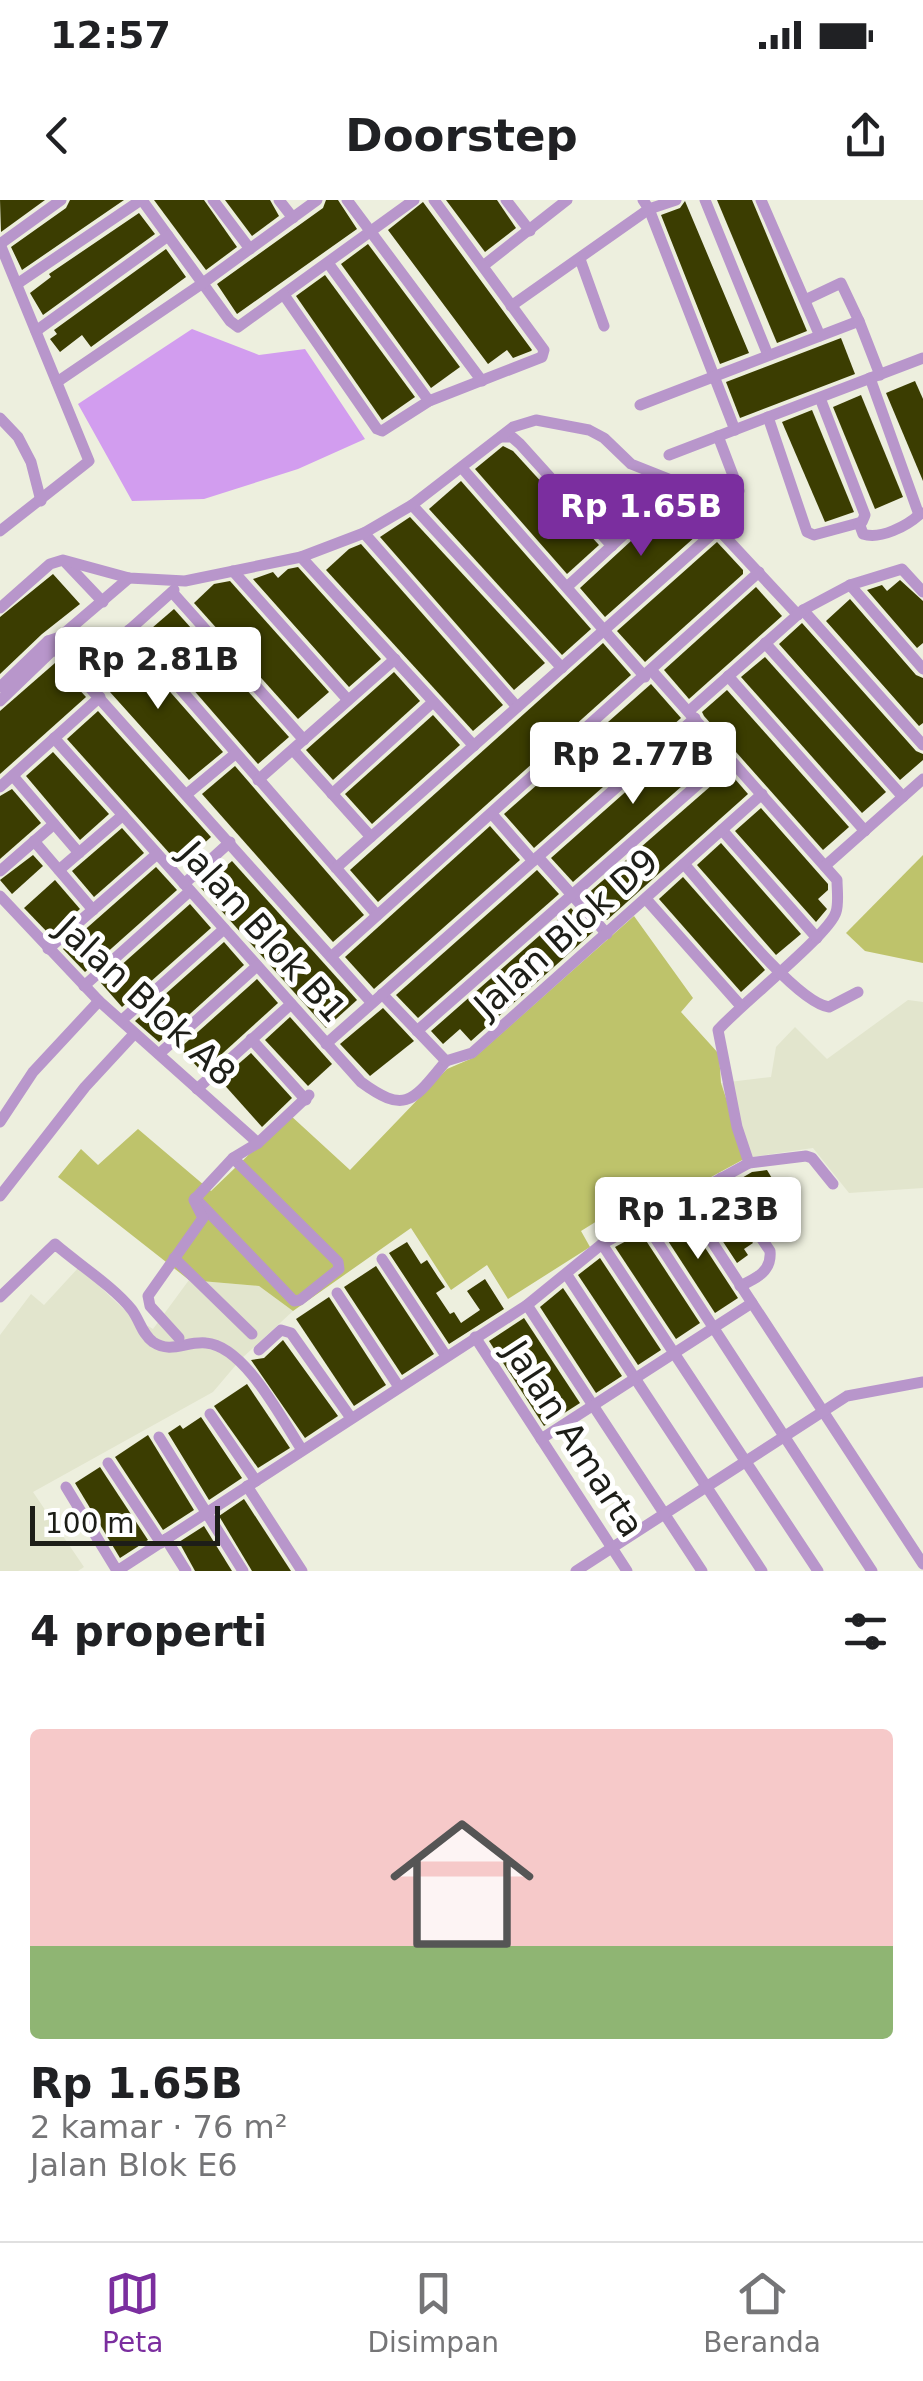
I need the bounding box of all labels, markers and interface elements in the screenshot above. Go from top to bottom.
text: 12:57 [50,13,171,57]
icon: back [30,108,85,163]
icon: share [838,108,893,163]
text: Doorstep [345,109,578,162]
pin: Rp 1.65B [538,474,744,559]
text: Rp 1.65B [560,487,722,525]
pin: Rp 2.81B [55,627,261,712]
text: Rp 2.81B [77,640,239,678]
pin: Rp 2.77B [530,722,736,807]
text: Rp 2.77B [552,735,714,773]
street label: Jalan Blok B1 [170,832,355,1031]
street label: Jalan Blok D9 [465,841,666,1027]
street label: Jalan Blok A8 [47,907,243,1094]
pin: Rp 1.23B [595,1177,801,1262]
text: Rp 1.23B [617,1190,779,1228]
street label: Jalan Amarta [495,1332,652,1544]
scale bar [30,1501,220,1546]
text: 100 m [45,1507,135,1540]
icon: filters [838,1604,893,1659]
text: 4 properti [30,1607,267,1656]
icon: home [372,1794,552,1974]
text: Rp 1.65B [30,2059,243,2108]
text: 2 kamar · 76 m² [30,2108,287,2146]
text: Jalan Blok E6 [30,2146,238,2184]
tab: Peta [102,2266,163,2359]
tab: Disimpan [367,2266,499,2359]
tab: Beranda [703,2266,821,2359]

